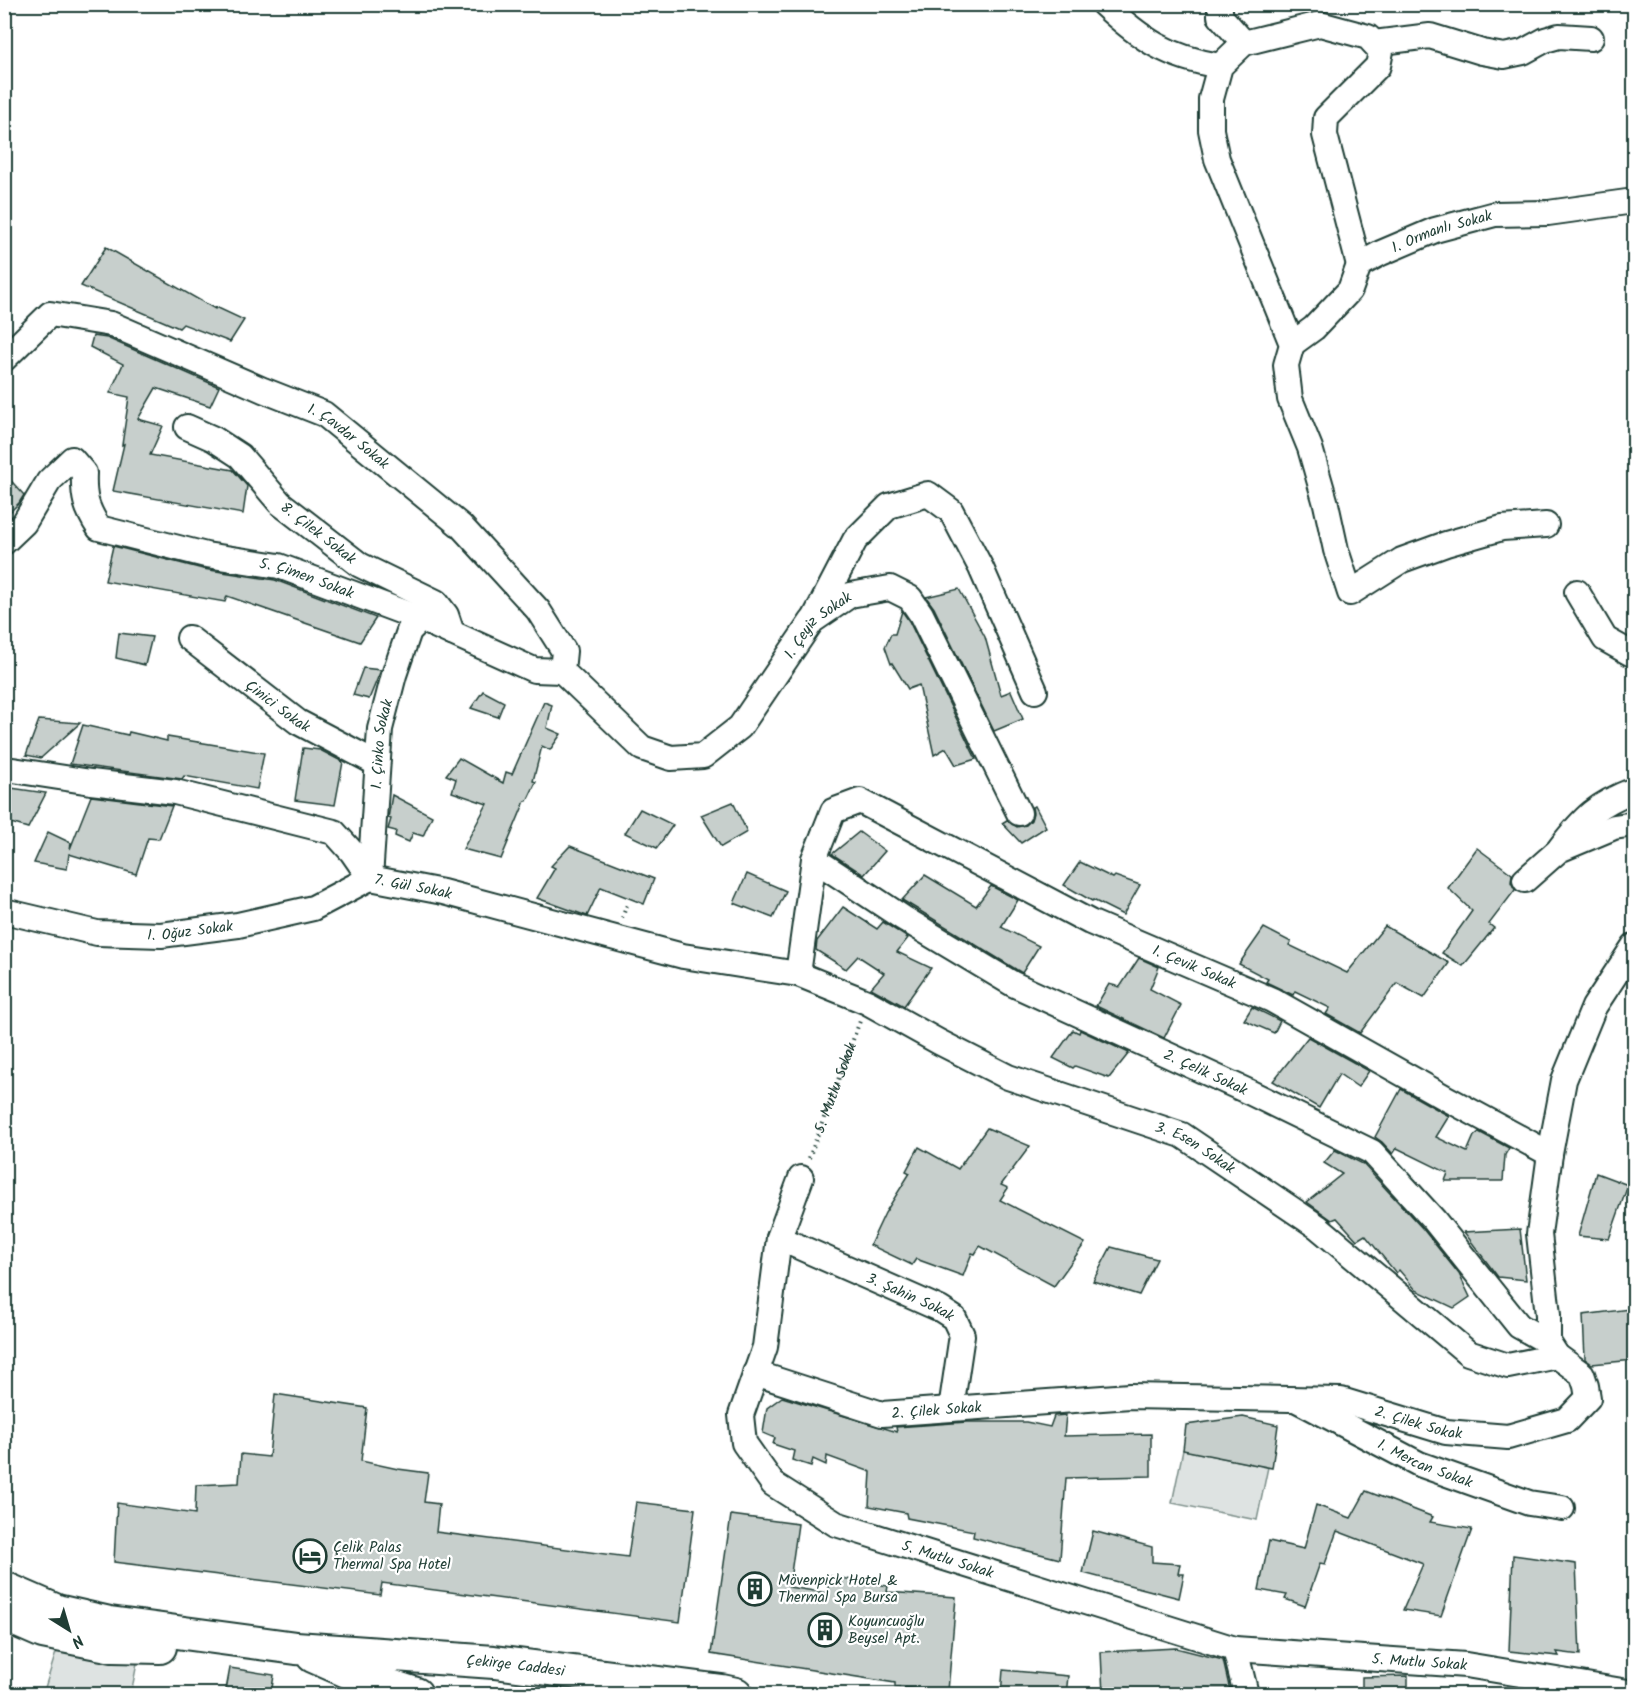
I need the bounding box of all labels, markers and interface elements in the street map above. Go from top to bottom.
street label: 1. Ormanlı Sokak [1388,204,1496,260]
street label: 1. Çavdar Sokak [304,398,395,476]
street label: 8. Çilek Sokak [275,496,362,571]
street label: 5. Çimen Sokak [258,552,358,606]
street label: 1. Çeyiz Sokak [778,586,858,664]
street label: Çinici Sokak [240,674,315,740]
street label: 1. Çinko Sokak [365,696,400,790]
street label: 7. Gül Sokak [372,868,455,907]
street label: 1. Oğuz Sokak [147,915,236,948]
street label: 1. Çevik Sokak [1148,939,1241,997]
street label: 5. Mutlu Sokak [808,1038,864,1137]
street label: 2. Çelik Sokak [1159,1043,1252,1103]
street label: 3. Esen Sokak [1152,1116,1241,1181]
street label: 3. Şahin Sokak [862,1267,960,1329]
street label: 2. Çilek Sokak [891,1396,983,1426]
street label: 2. Çilek Sokak [1371,1400,1464,1446]
street label: 1. Mercan Sokak [1373,1433,1477,1495]
street label: 5. Mutlu Sokak [898,1534,997,1586]
place label: Çelik Palas Thermal Spa Hotel [333,1536,451,1577]
hotel icon: Çelik Palas Thermal Spa Hotel [292,1538,328,1574]
place label: Mövenpick Hotel & Thermal Spa Bursa [778,1569,898,1610]
building icon: Mövenpick Hotel & Thermal Spa Bursa [737,1571,773,1607]
north arrow [39,1600,99,1660]
place label: Koyuncuoğlu Beysel Apt. [848,1610,925,1651]
building icon: Koyuncuoğlu Beysel Apt. [807,1612,843,1648]
text: N [66,1628,89,1654]
street label: 5. Mutlu Sokak [1371,1648,1469,1678]
street label: Çekirge Caddesi [465,1649,567,1684]

